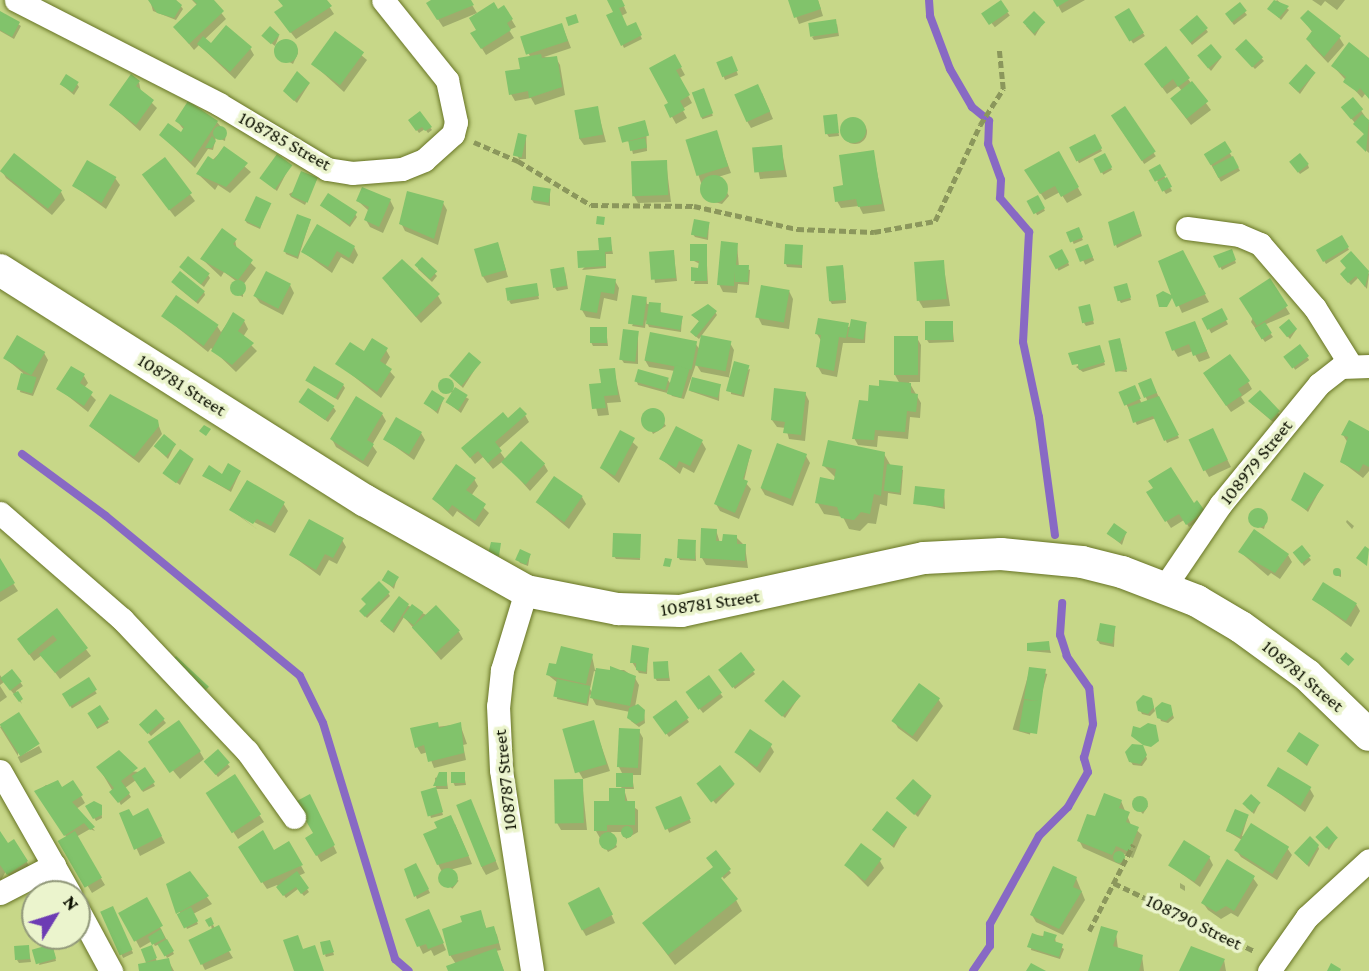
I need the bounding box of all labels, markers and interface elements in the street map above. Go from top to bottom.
street label: 108785 Street [235,106,335,176]
street label: 108781 Street [134,349,230,421]
street label: 108979 Street [1215,415,1297,509]
street label: 108781 Street [659,585,761,621]
street label: 108781 Street [1257,635,1349,717]
street label: 108787 Street [488,728,522,832]
north arrow [21,880,91,950]
street label: 108790 Street [1142,889,1246,955]
text: N [59,891,84,915]

